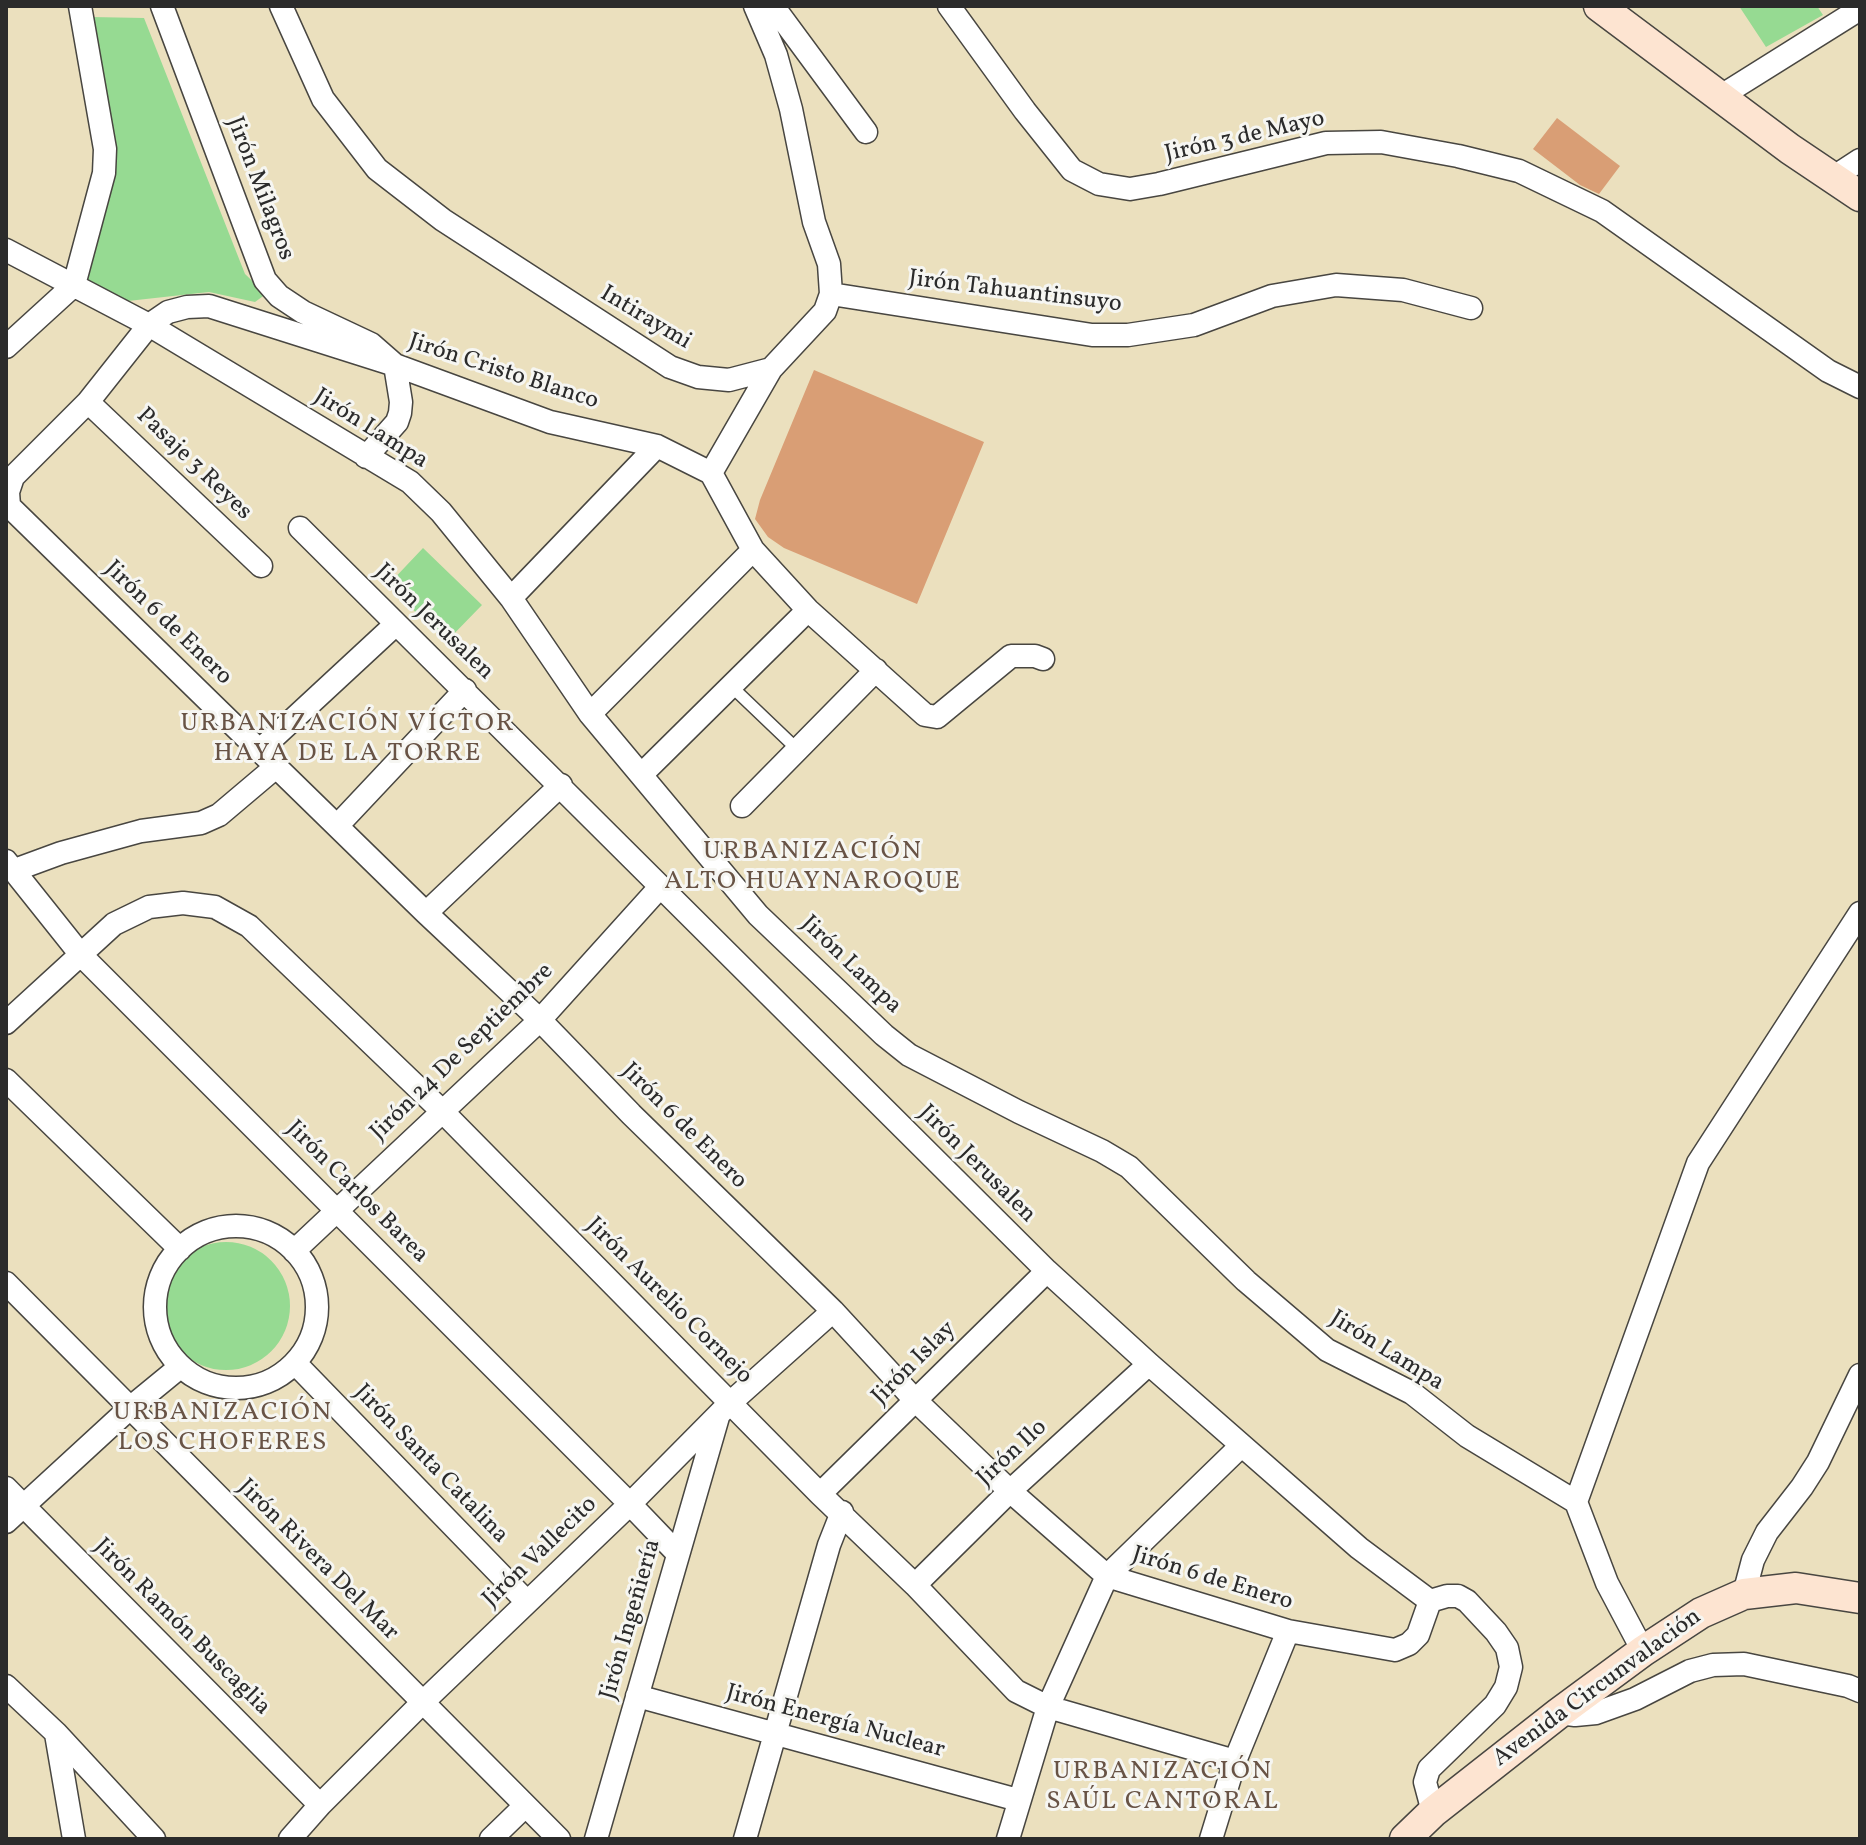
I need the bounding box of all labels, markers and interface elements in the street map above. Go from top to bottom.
street label: Jirón 3 de Mayo [1162,106,1328,170]
street label: Jirón Milagros [218,113,300,265]
street label: Jirón Tahuantinsuyo [907,266,1123,320]
street label: Intiraymi [594,281,696,357]
street label: Jirón Cristo Blanco [404,329,602,417]
street label: Jirón Lampa [307,384,433,476]
street label: Pasaje 3 Reyes [129,403,257,527]
street label: Jirón 6 de Enero [97,556,237,692]
street label: Jirón Jerusalen [367,559,499,687]
district label: URBANIZACIÓN VÍCTOR HAYA DE LA TORRE [180,709,516,770]
district label: URBANIZACIÓN ALTO HUAYNAROQUE [664,837,962,898]
street label: Jirón Lampa [793,911,907,1021]
street label: Jirón 24 De Septiembre [366,958,560,1148]
street label: Jirón 6 de Enero [614,1058,752,1196]
street label: Jirón Jerusalen [911,1100,1041,1230]
street label: Jirón Carlos Barea [279,1116,433,1270]
street label: Jirón Aurelio Cornejo [579,1213,757,1391]
street label: Jirón Lampa [1323,1306,1449,1398]
street label: Jirón Islay [867,1316,963,1412]
street label: Jirón Santa Catalina [347,1379,513,1551]
district label: URBANIZACIÓN LOS CHOFERES [113,1398,333,1460]
street label: Jirón Ilo [972,1414,1054,1494]
street label: Jirón Rivera Del Mar [230,1474,404,1648]
street label: Jirón Vallecito [478,1491,604,1615]
street label: Jirón Ramón Buscaglia [86,1533,276,1723]
street label: Jirón Ingeñiería [595,1536,669,1704]
street label: Jirón 6 de Enero [1128,1542,1296,1618]
street label: Avenida Circunvalación [1488,1604,1708,1774]
street label: Jirón Energía Nuclear [722,1680,948,1766]
district label: URBANIZACIÓN SAÚL CANTORAL [1046,1757,1280,1818]

